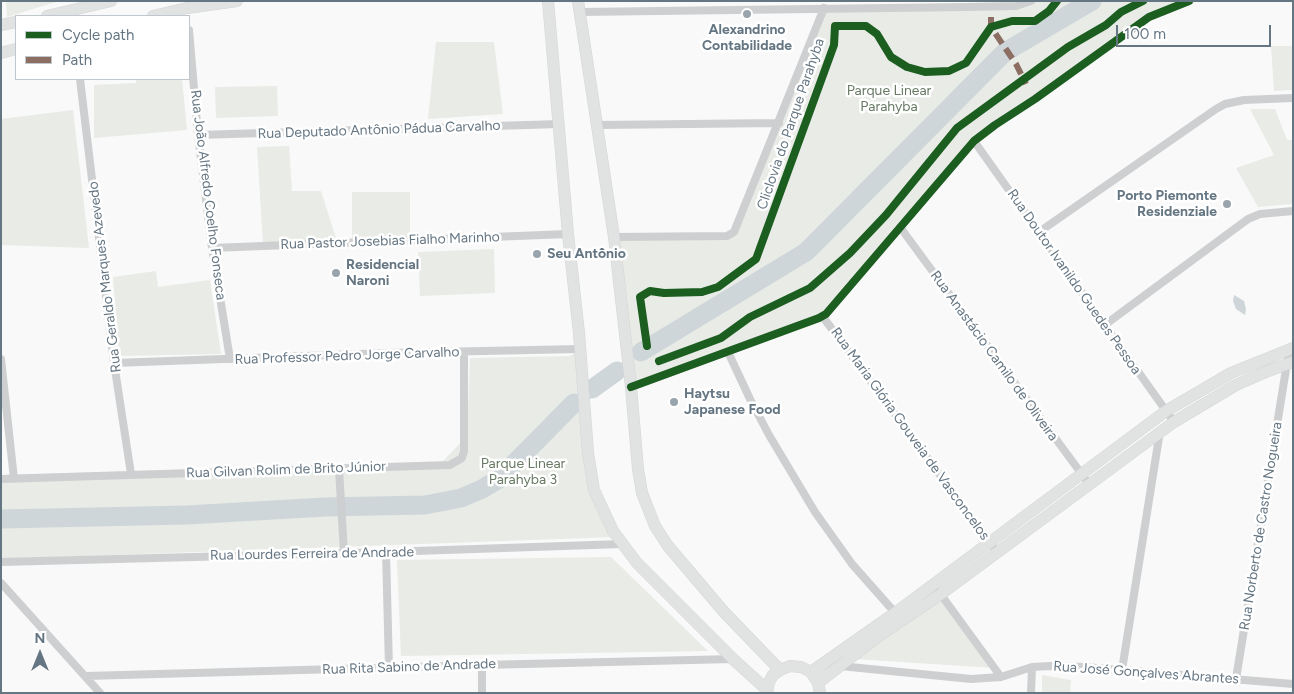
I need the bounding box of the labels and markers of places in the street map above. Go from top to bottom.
marker: Alexandrino Contabilidade [741,8,753,20]
place label: Alexandrino Contabilidade [702,22,792,54]
place label: Porto Piemonte Residenziale [1117,188,1217,220]
marker: Porto Piemonte Residenziale [1221,198,1233,210]
place label: Seu Antônio [547,246,626,262]
marker: Seu Antônio [531,248,543,260]
place label: Residencial Naroni [346,257,419,290]
marker: Residencial Naroni [330,267,342,279]
place label: Haytsu Japanese Food [684,386,781,418]
marker: Haytsu Japanese Food [668,396,680,408]

